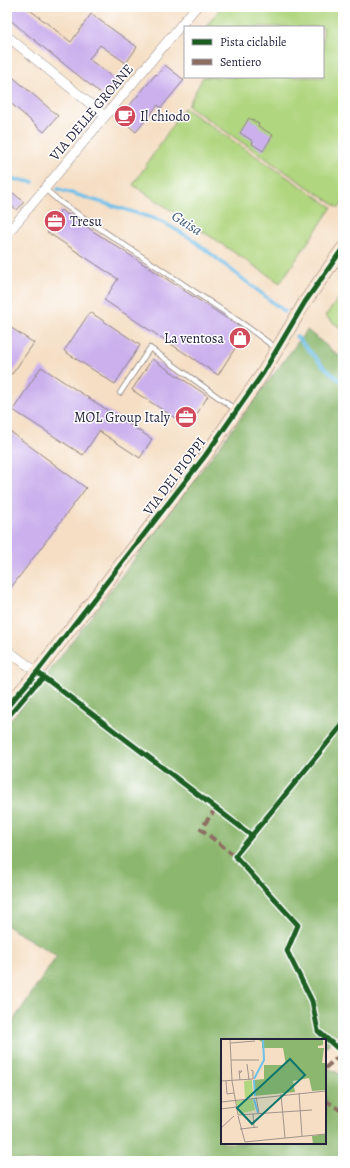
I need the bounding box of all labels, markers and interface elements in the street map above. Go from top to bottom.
legend [184,26,324,78]
text: Pista ciclabile [220,34,287,50]
text: Sentiero [220,54,261,70]
street label: VIA DELLE GROANE [45,60,138,166]
cafe icon: Il chiodo [112,103,138,129]
place label: Il chiodo [140,107,190,126]
water label: Guisa [168,206,206,240]
office icon: Tresu [42,208,68,234]
place label: Tresu [70,212,102,231]
shop icon: La ventosa [227,325,253,351]
place label: La ventosa [164,329,224,348]
office icon: MOL Group Italy [173,404,199,430]
place label: MOL Group Italy [74,408,171,427]
street label: VIA DEI PIOPPI [138,433,210,520]
inset map [221,1039,326,1144]

